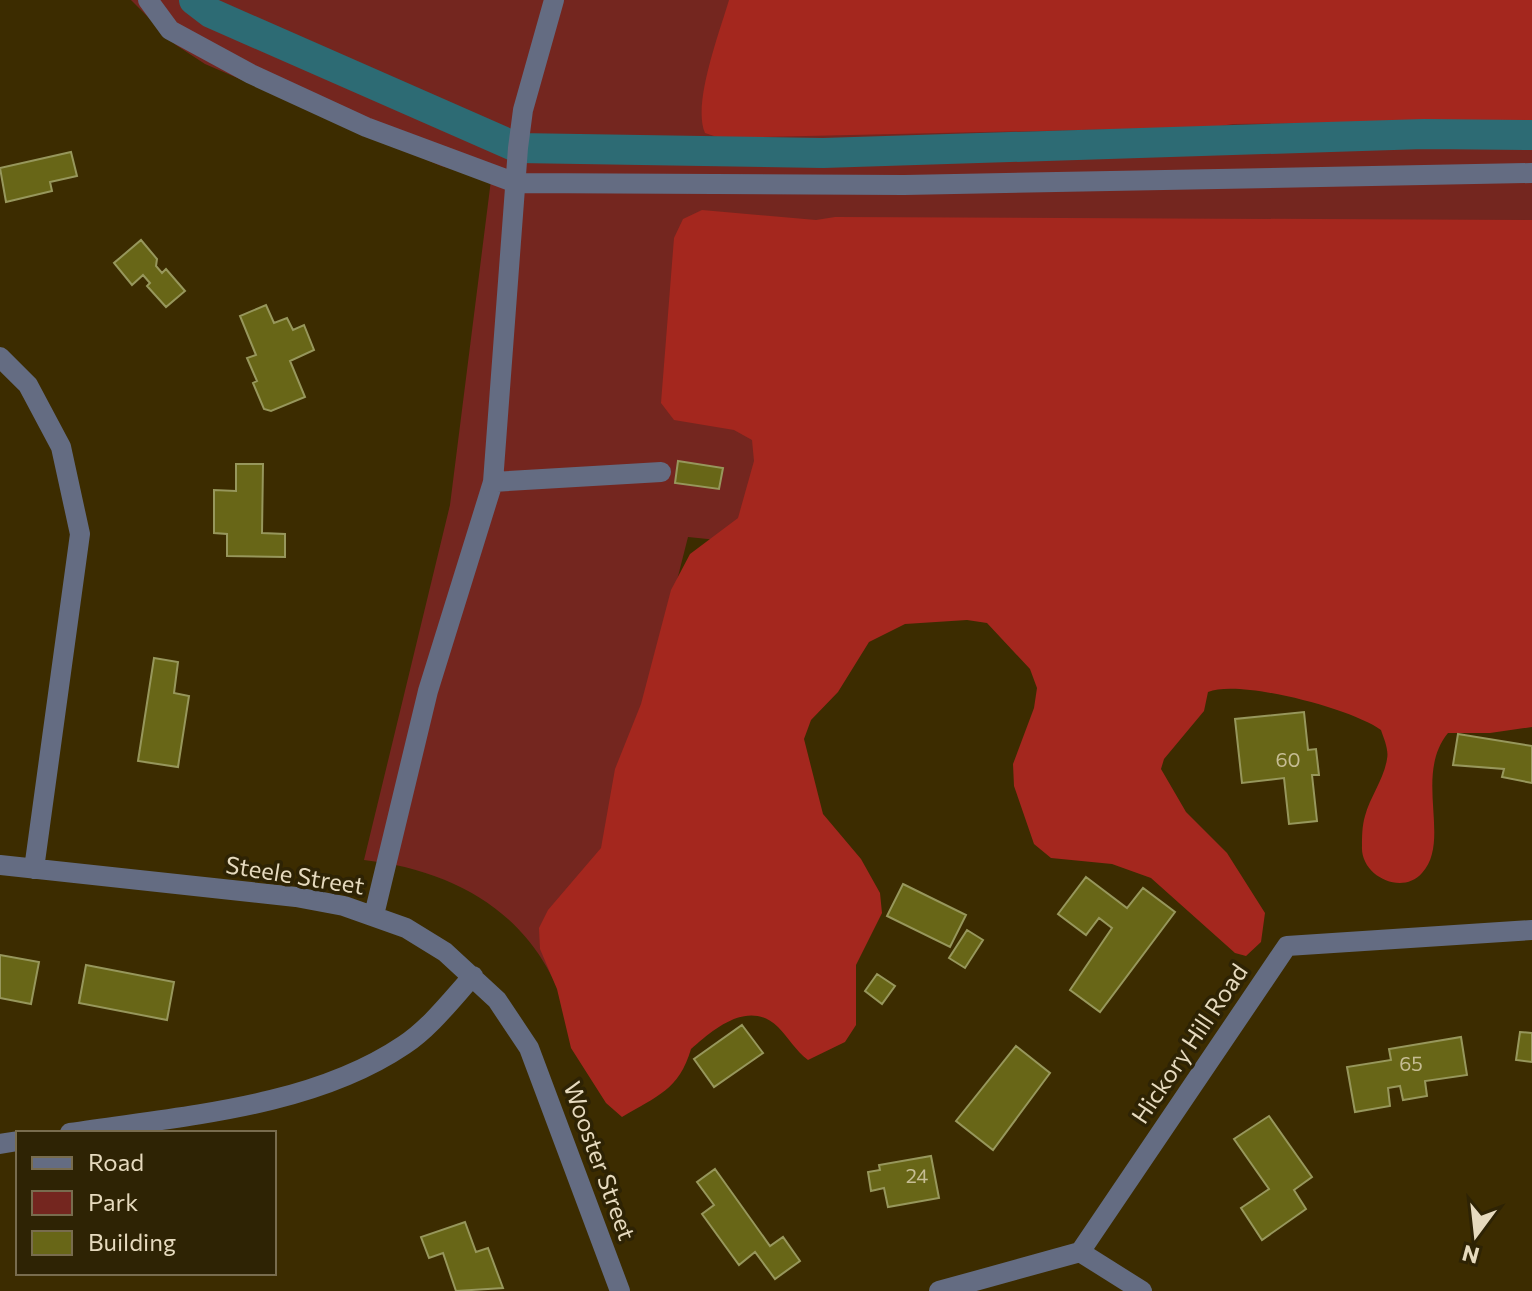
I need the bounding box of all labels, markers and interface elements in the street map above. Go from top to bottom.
house number: 60 [1275,747,1301,771]
street label: Steele Street [224,849,367,900]
street label: Hickory Hill Road [1125,958,1253,1129]
house number: 65 [1399,1051,1423,1075]
street label: Wooster Street [558,1077,643,1244]
legend [16,1131,276,1275]
text: Road [88,1147,144,1176]
house number: 24 [906,1163,928,1187]
text: Park [88,1187,138,1216]
north arrow [1436,1195,1516,1275]
text: Building [88,1227,176,1256]
text: N [1459,1240,1482,1270]

